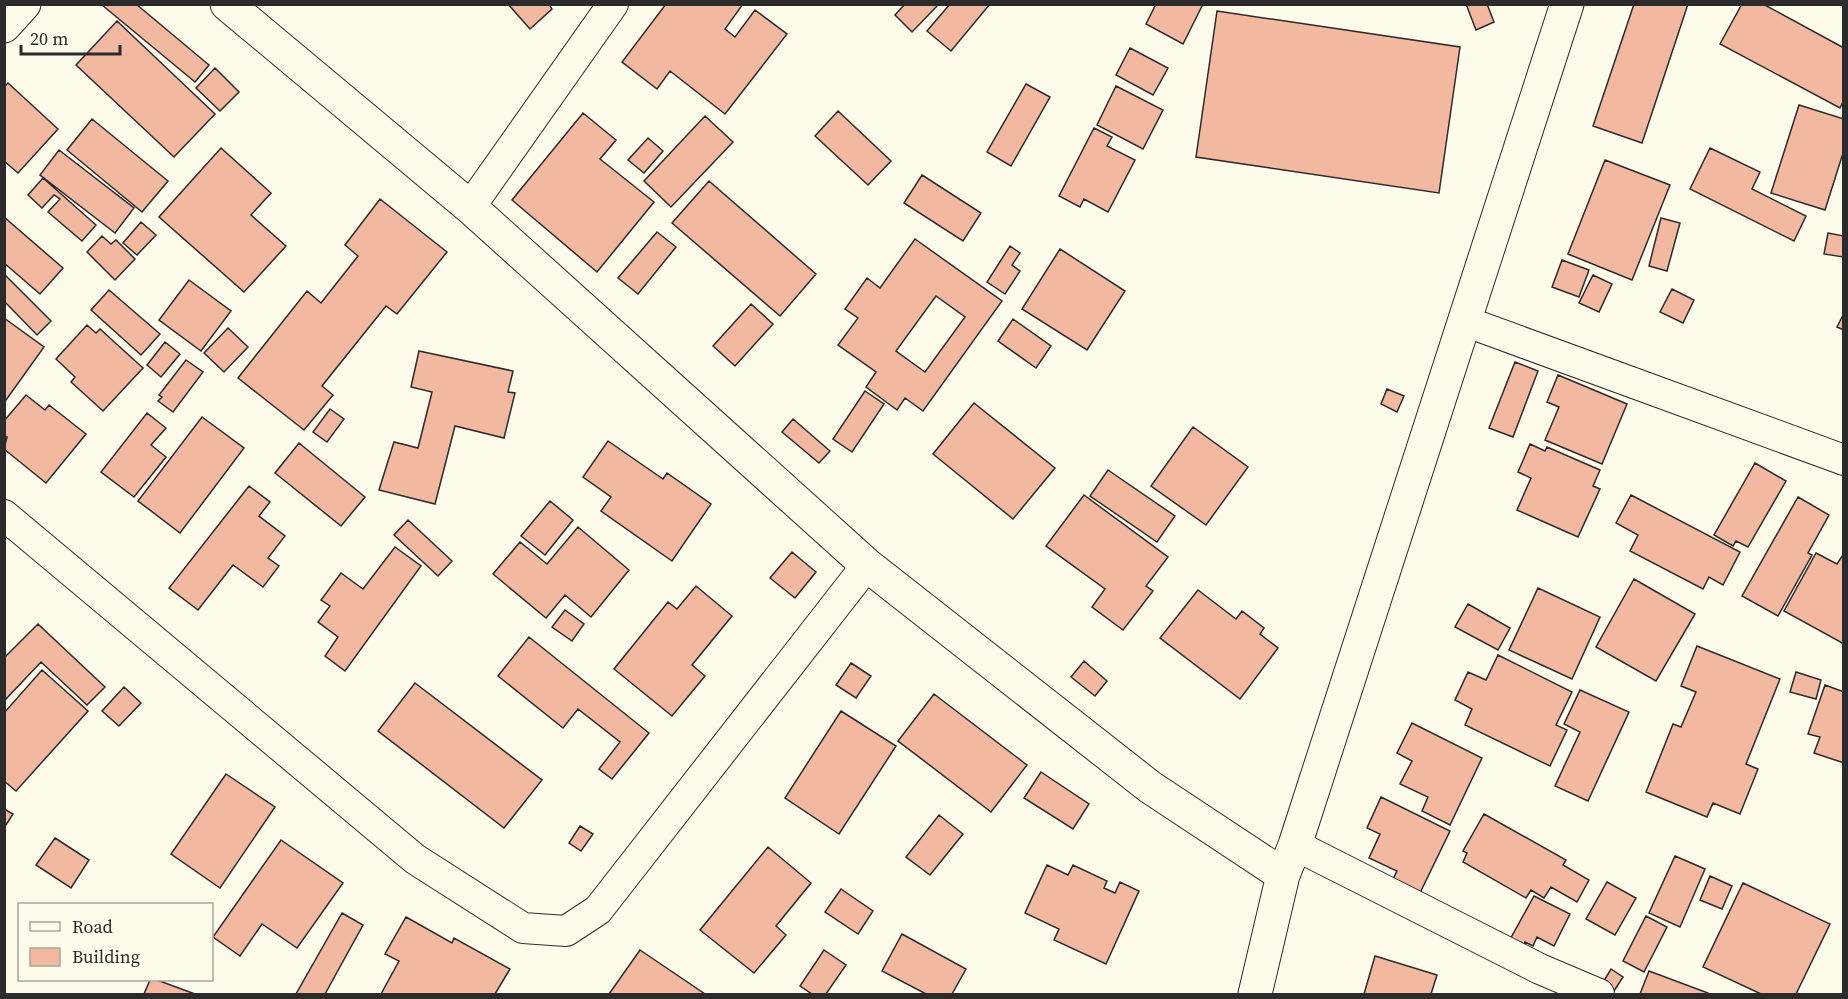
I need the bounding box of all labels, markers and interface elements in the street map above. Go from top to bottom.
scale bar [21,18,120,56]
text: 20 m [30,26,68,51]
legend [18,903,213,981]
text: Road [72,914,113,939]
text: Building [72,944,140,969]

